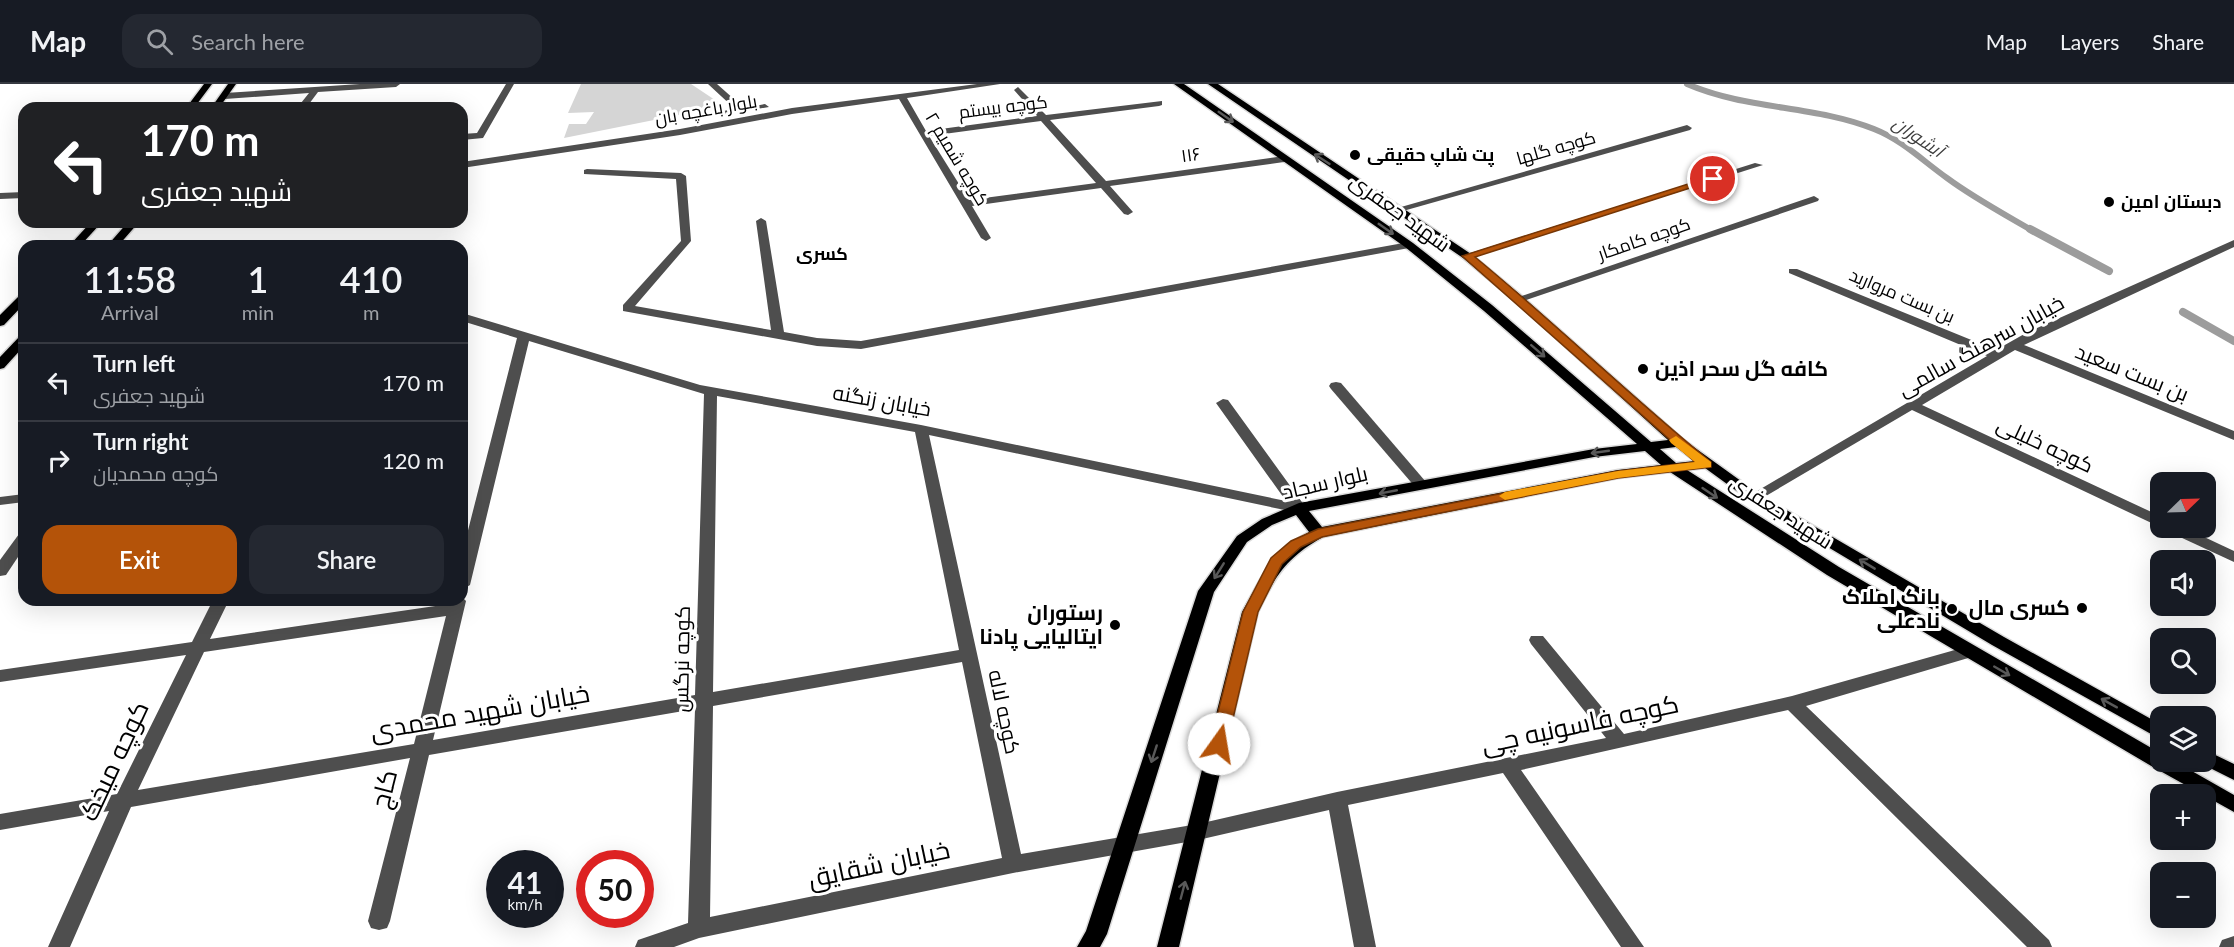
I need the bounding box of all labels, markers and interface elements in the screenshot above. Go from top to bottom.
search box [122,14,542,68]
text: Map [30,24,86,58]
icon: search [143,25,176,58]
text: Search here [191,28,305,55]
text: Map [1986,29,2027,54]
text: Layers [2060,29,2119,54]
text: Share [2152,29,2204,54]
street label: بلوار باغچه بان [653,89,759,131]
street label: کوچه بیستم [957,90,1049,124]
street label: کوچه شمیم ۲ [920,108,994,210]
one-way arrow [1217,111,1233,123]
water label: آبشوران [1888,111,1952,164]
text: 170 m [141,115,259,165]
street label: کوچه گلها [1514,125,1598,171]
icon: left [42,126,120,204]
street label: ۱۱۶ [1180,142,1202,166]
place label: پت شاپ حقیقی [1367,143,1495,167]
marker: پت شاپ حقیقی [1348,148,1362,162]
one-way arrow [1314,152,1331,164]
pin [1687,153,1738,204]
icon: arrive [1696,162,1729,195]
street label: شهید جعفری [1345,167,1456,258]
text: شهید جعفری [141,174,292,207]
place label: دبستان امین [2121,190,2221,213]
marker: دبستان امین [2102,195,2116,209]
street label: کوچه کامکار [1593,212,1694,266]
one-way arrow [1377,223,1393,235]
district label: کسری [796,242,848,265]
text: 11:58 [84,257,176,301]
text: 1 [248,257,268,301]
text: 410 [340,257,402,301]
street label: بن بست مروارید [1846,263,1958,328]
street label: خیابان سرهنگ سالمی [1893,289,2069,402]
text: Arrival [101,300,159,324]
text: min [242,300,274,324]
text: m [363,300,379,324]
street label: بن بست سعید [2071,338,2193,408]
one-way arrow [1530,344,1545,358]
text: Turn left [93,350,175,377]
place label: کافه گل سحر اذین [1655,355,1828,381]
marker: کافه گل سحر اذین [1636,362,1650,376]
icon: left [42,366,75,399]
text: 170 m [382,369,444,396]
street label: خیابان زنگنه [831,379,933,422]
text: شهید جعفری [93,383,205,407]
street label: کوچه خلیلی [1992,410,2098,480]
text: Turn right [93,428,188,455]
icon: right [42,444,75,477]
text: 120 m [382,447,444,474]
one-way arrow [1591,447,1610,458]
street label: بلوار سجاد [1279,460,1370,504]
text: کوچه محمدیان [93,461,219,485]
street label: شهید جعفری [1725,468,1838,555]
north arrow [2150,472,2216,538]
map controls [2150,472,2216,928]
one-way arrow [1378,487,1398,498]
one-way arrow [1701,487,1718,499]
button: Exit [42,525,237,594]
button: Share [249,525,444,594]
button: sound [2150,550,2216,616]
one-way arrow [1859,558,1876,570]
one-way arrow [1212,562,1224,579]
place label: بانک املاک نادعلی [1842,583,1940,633]
place label: کسری مال [1969,594,2070,620]
place label: رستوران ایتالیایی پادنا [979,599,1103,652]
marker: کسری مال [2075,601,2089,615]
marker: بانک املاک نادعلی [1945,602,1959,616]
street label: کوچه نرگس [667,605,697,713]
marker: رستوران ایتالیایی پادنا [1108,618,1122,632]
button: search [2150,628,2216,694]
one-way arrow [1993,665,2010,677]
street label: کوچه لاله [981,667,1027,757]
street label: خیابان شهید محمدی [368,676,592,747]
street label: کوچه فاسونیه چی [1478,686,1682,762]
street label: کوچه میخک [71,696,157,826]
one-way arrow [2101,697,2118,709]
button: layers [2150,706,2216,772]
position arrow [1187,712,1251,776]
one-way arrow [1148,744,1159,763]
street label: کاج [363,766,405,812]
button: + [2150,784,2216,850]
street label: خیابان شقایق [805,832,953,895]
speed limit sign: 50 [576,850,654,928]
button: − [2150,862,2216,928]
text: 41 [508,864,542,900]
one-way arrow [1177,881,1189,900]
text: km/h [507,895,543,913]

